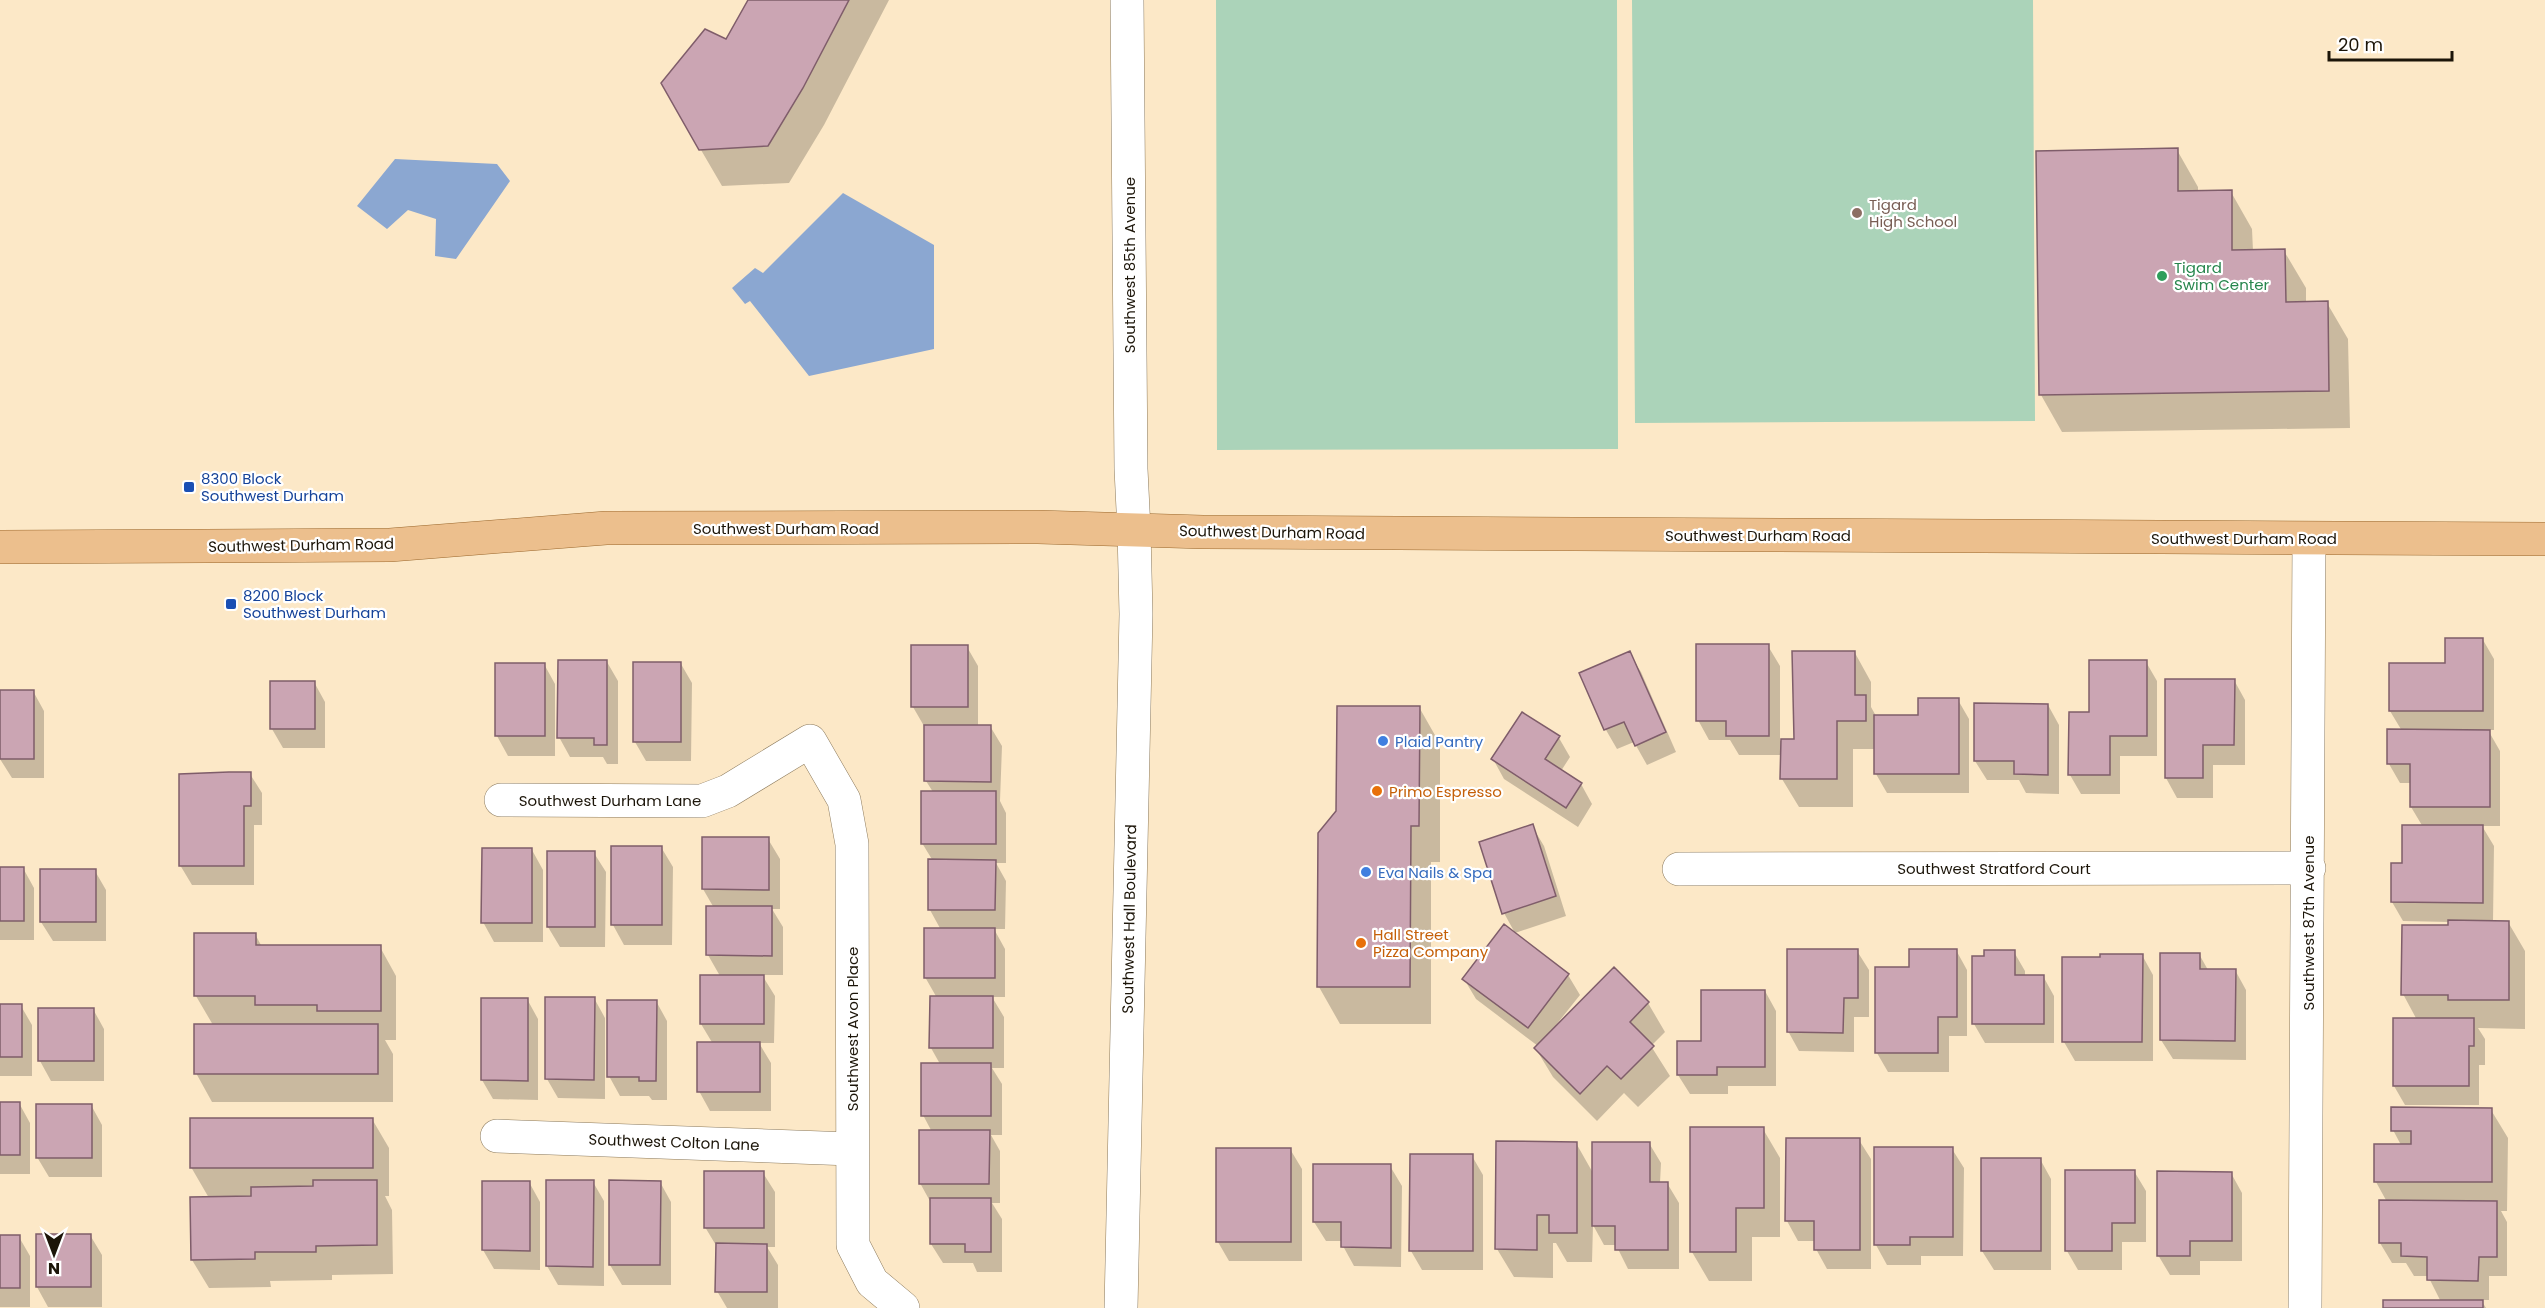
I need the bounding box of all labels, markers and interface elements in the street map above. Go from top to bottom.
scale bar [2329,24,2452,62]
text: 20 m [2338,32,2383,57]
street label: Southwest 85th Avenue [1119,177,1140,353]
place label: Tigard High School [1869,194,1957,232]
marker: Tigard High School [1850,206,1864,220]
place label: Tigard Swim Center [2174,257,2269,295]
marker: Tigard Swim Center [2155,269,2169,283]
place label: 8300 Block Southwest Durham [201,468,344,506]
marker: 8300 Block Southwest Durham [182,480,196,494]
street label: Southwest Durham Road [693,518,879,539]
street label: Southwest Durham Road [1179,520,1365,544]
street label: Southwest Durham Road [1665,525,1851,546]
street label: Southwest Durham Road [2151,528,2337,549]
street label: Southwest Durham Road [208,533,394,557]
place label: 8200 Block Southwest Durham [243,585,386,623]
marker: 8200 Block Southwest Durham [224,597,238,611]
place label: Plaid Pantry [1395,731,1484,752]
marker: Plaid Pantry [1376,734,1390,748]
place label: Primo Espresso [1389,781,1502,802]
marker: Primo Espresso [1370,784,1384,798]
street label: Southwest Durham Lane [519,790,701,811]
street label: Southwest Hall Boulevard [1117,824,1141,1014]
street label: Southwest 87th Avenue [2298,835,2319,1011]
street label: Southwest Stratford Court [1897,858,2091,879]
place label: Eva Nails & Spa [1378,862,1492,883]
marker: Eva Nails & Spa [1359,865,1373,879]
place label: Hall Street Pizza Company [1373,924,1489,962]
marker: Hall Street Pizza Company [1354,936,1368,950]
street label: Southwest Avon Place [842,947,863,1111]
street label: Southwest Colton Lane [588,1129,760,1155]
north arrow [24,1224,84,1284]
text: N [48,1257,60,1280]

